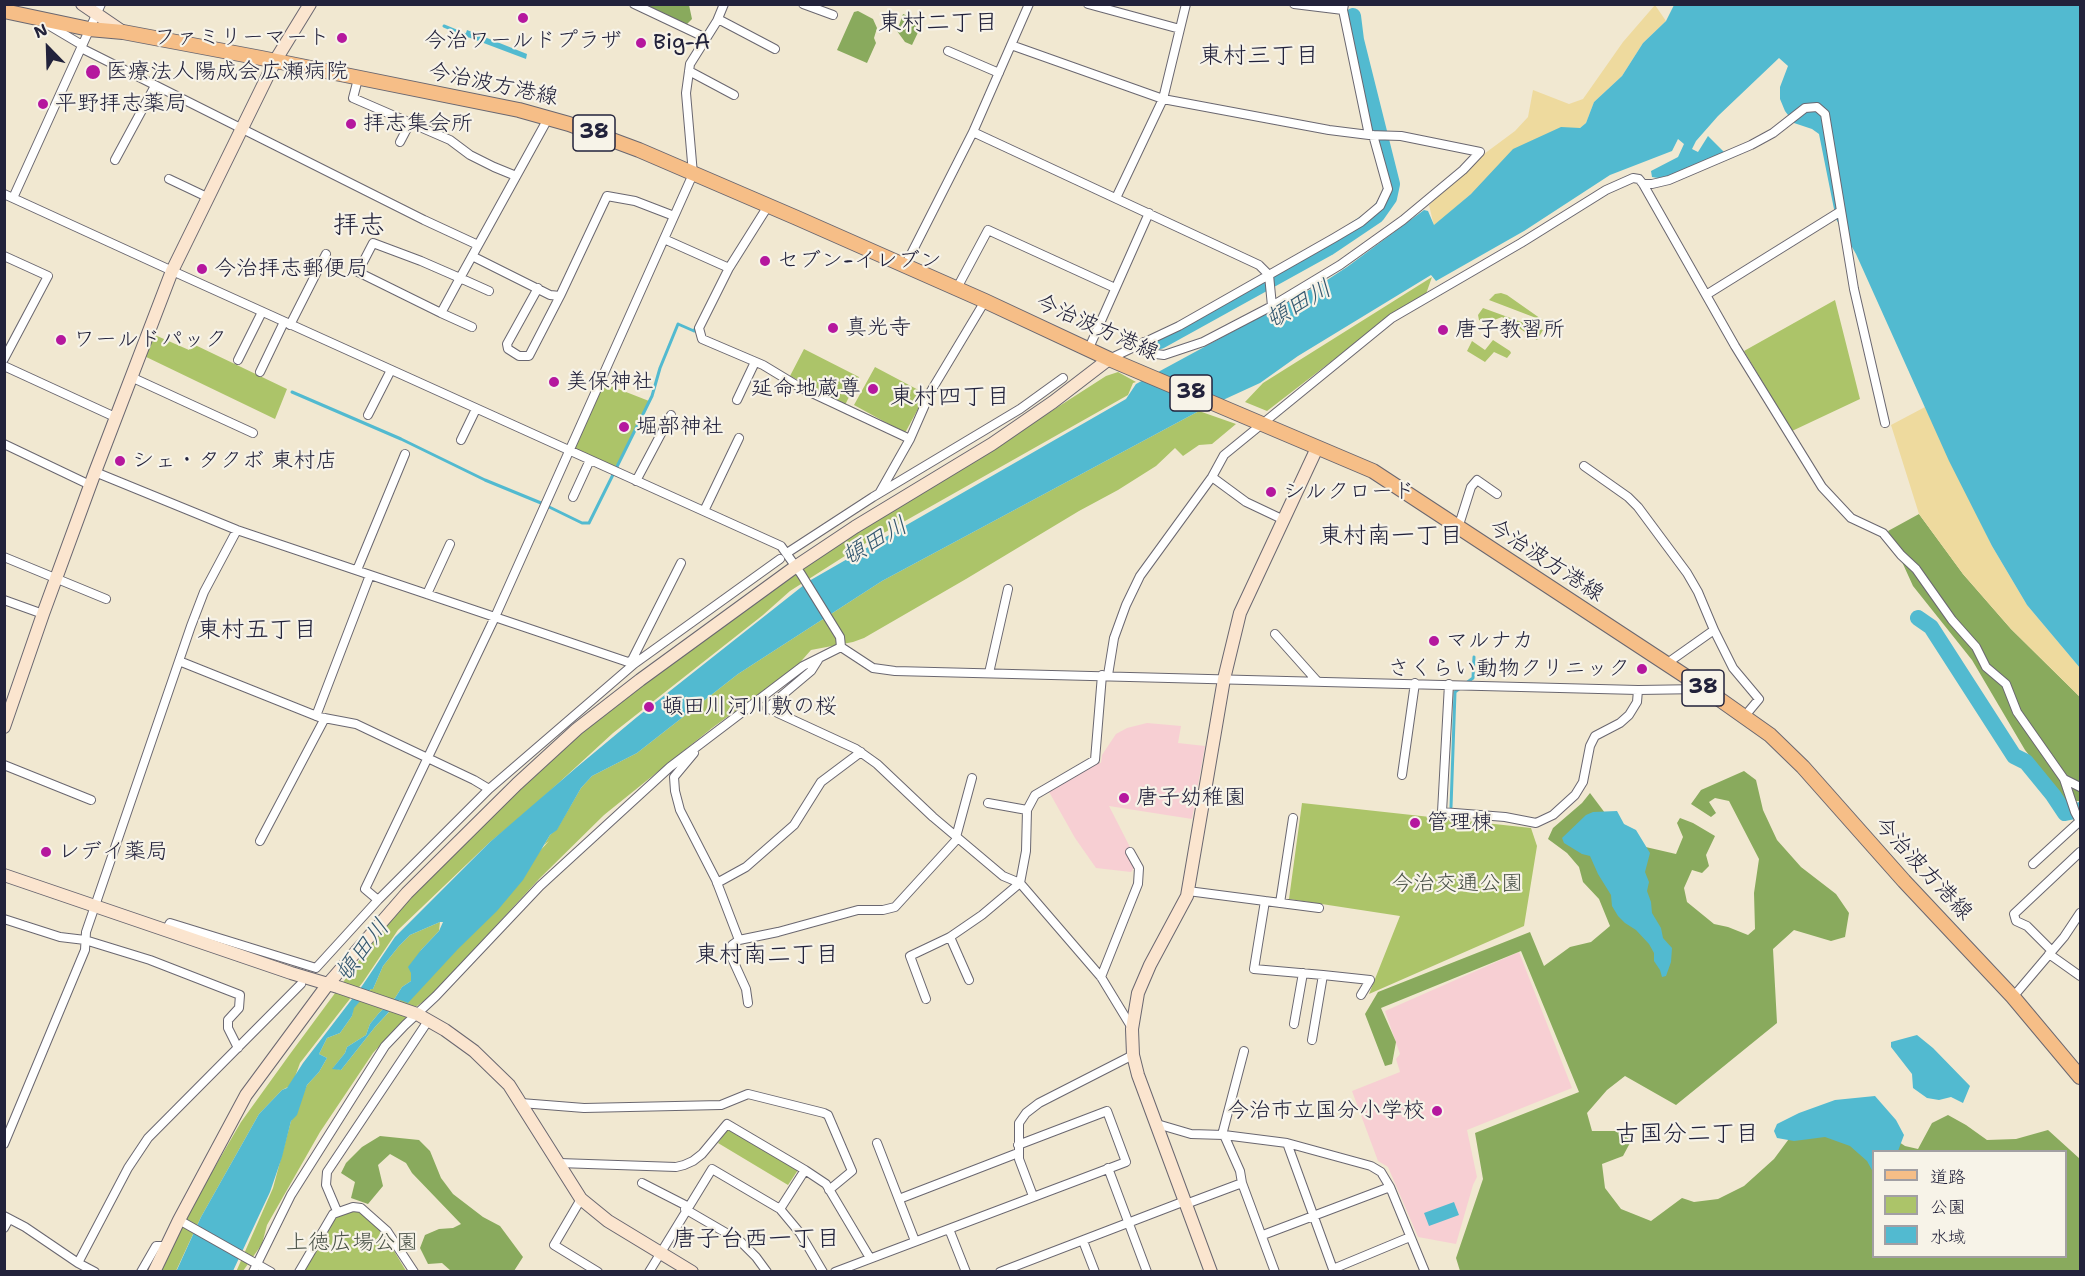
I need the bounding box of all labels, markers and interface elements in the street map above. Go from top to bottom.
district label: 東村二丁目 [878,10,998,38]
marker: 今治ワールドプラザ [516,11,530,25]
north arrow [18,18,78,78]
text: N [31,19,51,43]
place label: ファミリーマート [154,25,330,51]
place label: 今治ワールドプラザ [424,28,622,54]
place label: Big-A [653,30,710,56]
marker: ファミリーマート [335,31,349,45]
marker: Big-A [634,36,648,50]
district label: 東村三丁目 [1199,43,1319,71]
street label: 今治波方港線 [426,58,560,112]
place label: 医療法人陽成会広瀬病院 [106,59,348,85]
marker: 医療法人陽成会広瀬病院 [84,63,102,81]
place label: 平野拝志薬局 [55,91,187,117]
marker: 平野拝志薬局 [36,97,50,111]
place label: 拝志集会所 [363,111,473,137]
road number: 38 [573,115,615,151]
marker: 拝志集会所 [344,117,358,131]
district label: 拝志 [333,210,385,242]
place label: セブン-イレブン [777,248,942,274]
marker: セブン-イレブン [758,254,772,268]
place label: 今治拝志郵便局 [214,256,368,282]
marker: 今治拝志郵便局 [195,262,209,276]
water label: 頓田川 [1261,275,1337,335]
street label: 今治波方港線 [1031,289,1163,367]
place label: 真光寺 [845,315,911,341]
place label: 唐子教習所 [1455,317,1565,343]
marker: 真光寺 [826,321,840,335]
marker: 唐子教習所 [1436,323,1450,337]
place label: ワールドパック [73,327,227,353]
marker: ワールドパック [54,333,68,347]
place label: 美保神社 [566,369,654,395]
marker: 美保神社 [547,375,561,389]
road number: 38 [1170,375,1212,411]
place label: 延命地蔵尊 [751,376,861,402]
marker: 延命地蔵尊 [866,382,880,396]
district label: 東村四丁目 [890,384,1010,412]
place label: 堀部神社 [636,414,724,440]
marker: 堀部神社 [617,420,631,434]
place label: シェ・タクボ 東村店 [132,448,338,474]
marker: シェ・タクボ 東村店 [113,454,127,468]
place label: シルクロード [1283,479,1415,505]
marker: シルクロード [1264,485,1278,499]
water label: 頓田川 [837,512,913,572]
street label: 今治波方港線 [1483,514,1609,608]
district label: 東村南一丁目 [1319,523,1463,551]
district label: 東村五丁目 [197,617,317,645]
place label: マルナカ [1446,628,1534,654]
marker: マルナカ [1427,634,1441,648]
place label: さくらい動物クリニック [1388,656,1630,682]
marker: さくらい動物クリニック [1635,662,1649,676]
road number: 38 [1682,670,1724,706]
place label: 頓田川河川敷の桜 [661,694,837,720]
marker: 頓田川河川敷の桜 [642,700,656,714]
place label: 唐子幼稚園 [1136,785,1246,811]
marker: 唐子幼稚園 [1117,791,1131,805]
place label: 管理棟 [1427,810,1493,836]
street label: 今治波方港線 [1868,812,1978,926]
marker: 管理棟 [1408,816,1422,830]
place label: レデイ薬局 [58,839,168,865]
marker: レデイ薬局 [39,845,53,859]
park label: 今治交通公園 [1391,871,1523,897]
water label: 頓田川 [329,914,397,988]
district label: 東村南二丁目 [695,942,839,970]
place label: 今治市立国分小学校 [1227,1098,1425,1124]
marker: 今治市立国分小学校 [1430,1104,1444,1118]
district label: 古国分二丁目 [1615,1121,1759,1149]
legend [1872,1150,2067,1258]
text: 道路 [1930,1165,1966,1189]
text: 公園 [1930,1195,1966,1219]
text: 水域 [1930,1225,1966,1249]
district label: 唐子台西一丁目 [672,1226,840,1254]
park label: 上徳広場公園 [286,1230,418,1256]

